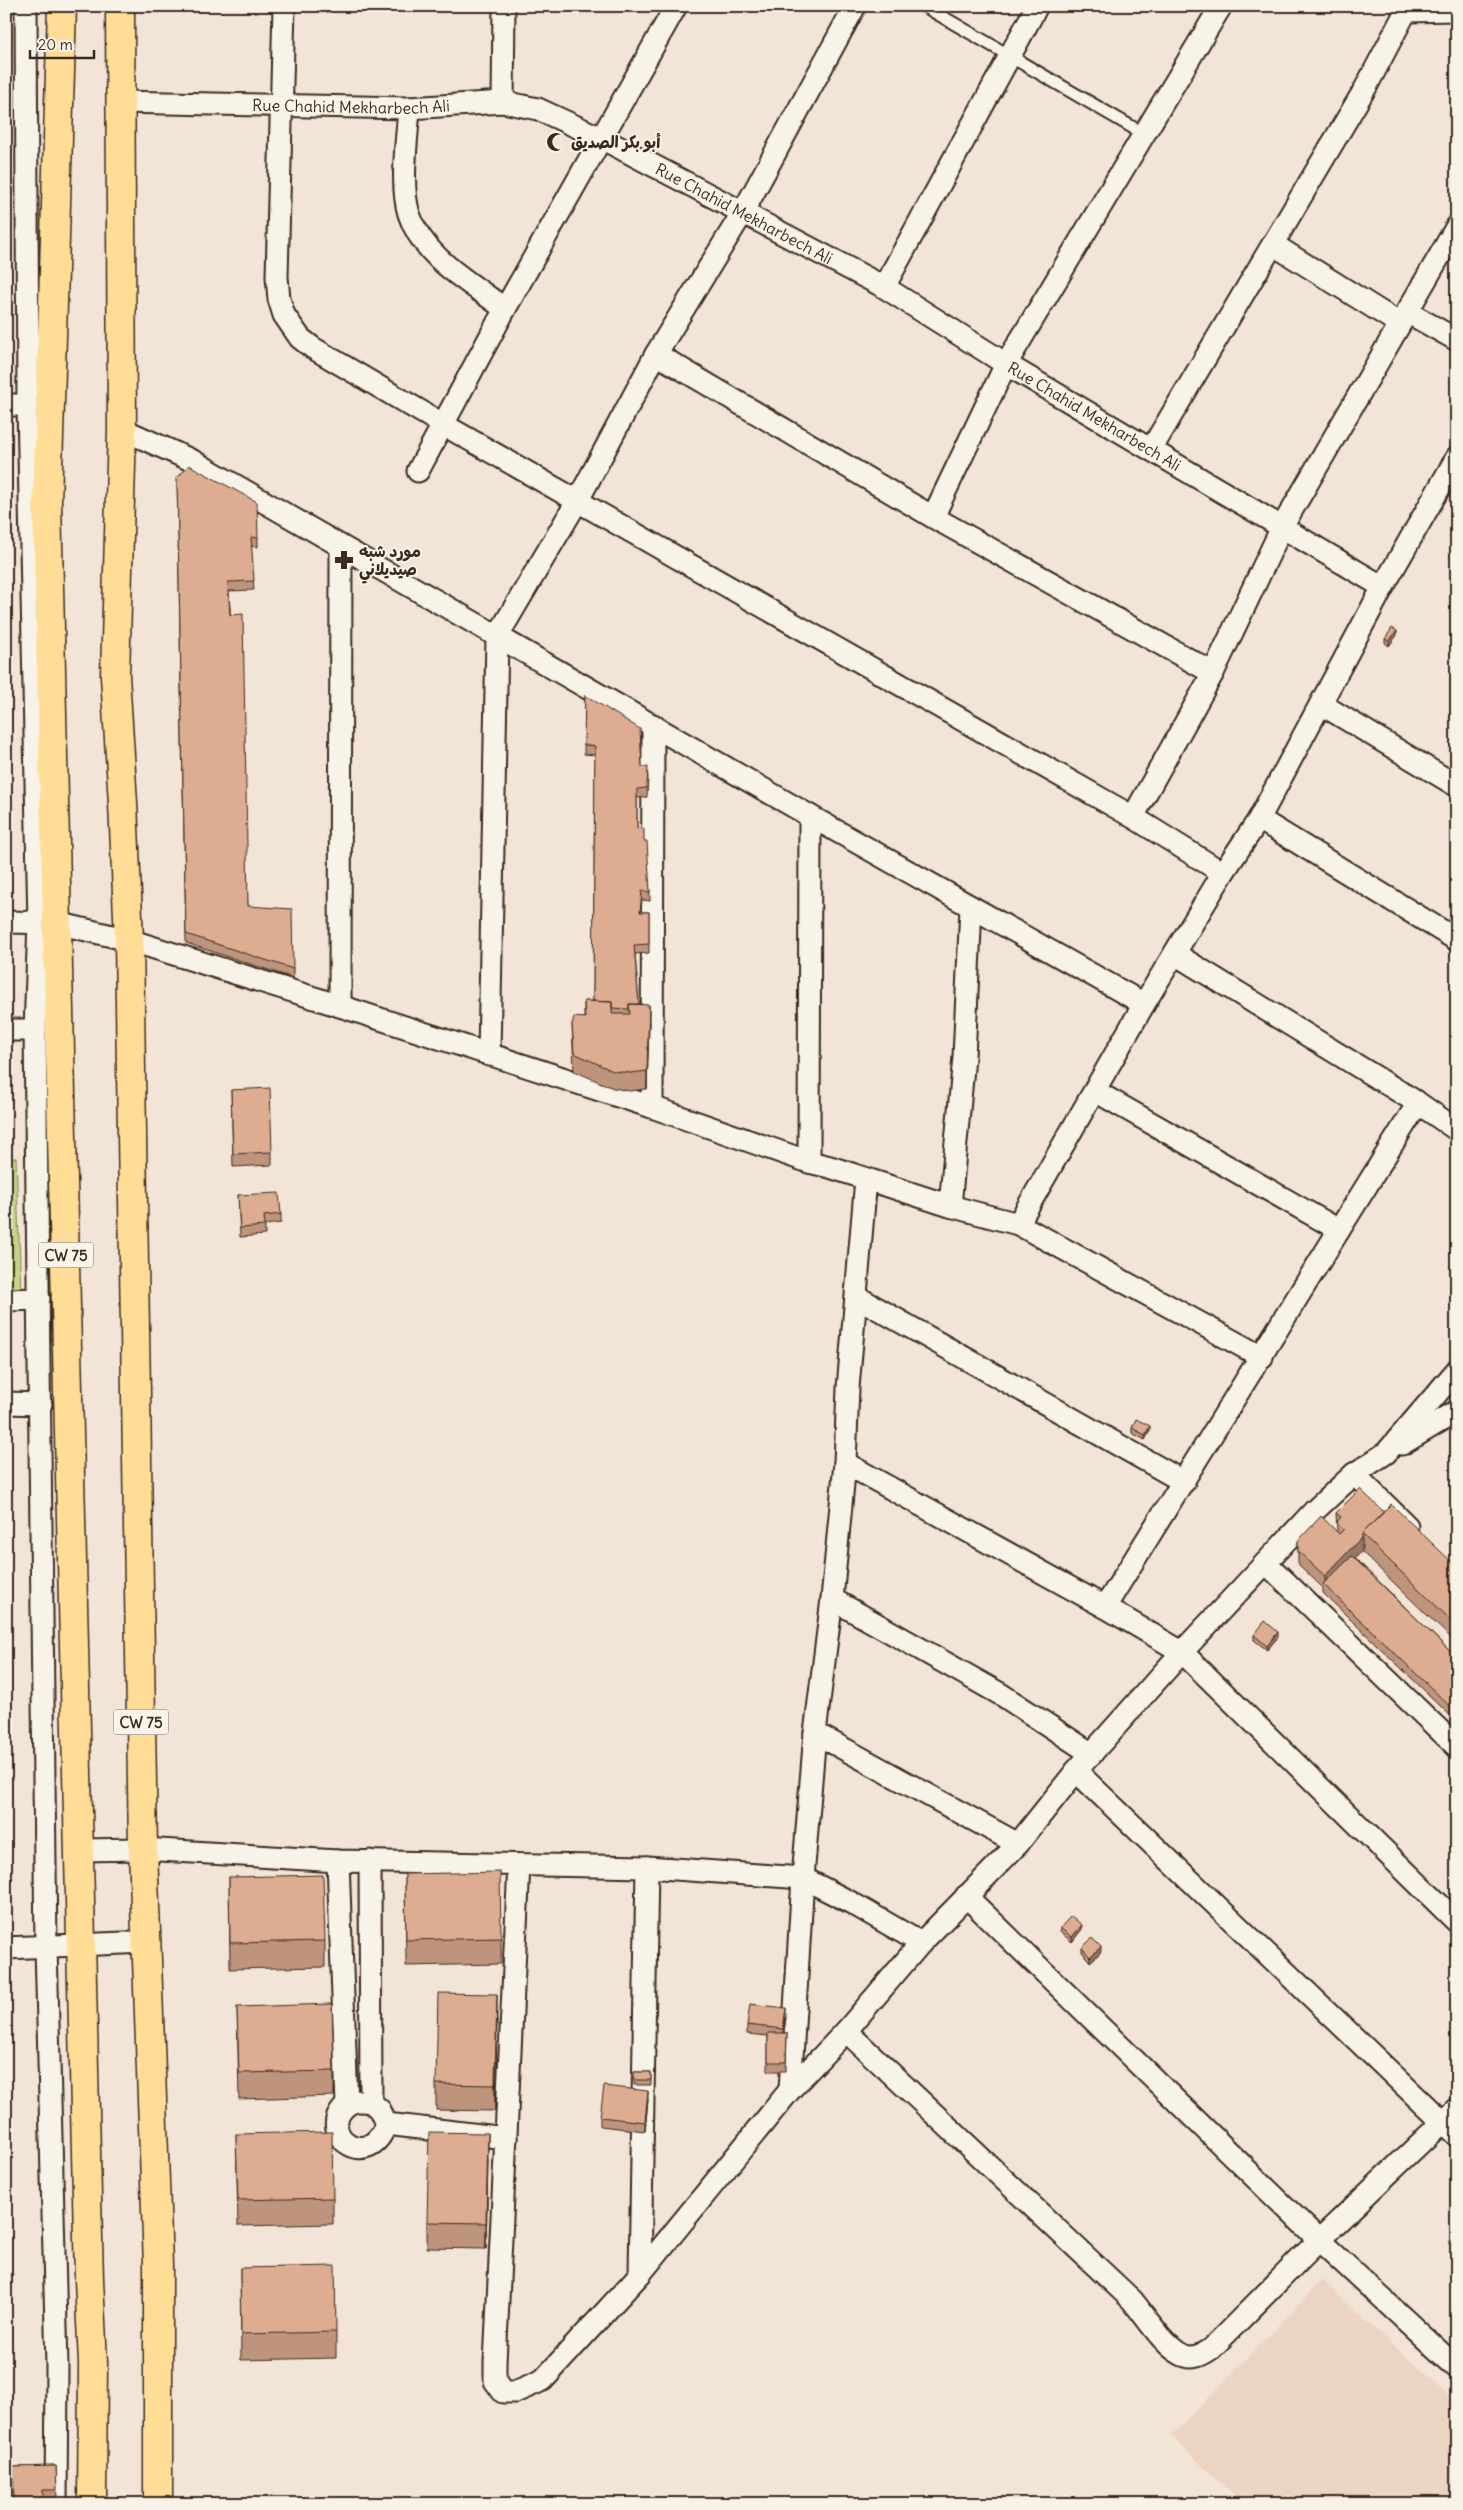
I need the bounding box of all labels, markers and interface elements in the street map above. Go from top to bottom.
scale bar [30,28,94,60]
text: 20 m [38,35,73,54]
street label: Rue Chahid Mekharbech Ali [252,95,450,118]
mosque icon: أبو بكر الصديق [545,131,567,153]
place label: أبو بكر الصديق [571,132,661,153]
street label: Rue Chahid Mekharbech Ali [652,158,836,268]
street label: Rue Chahid Mekharbech Ali [1004,357,1184,475]
place label: مورد شبه صيديلاني [359,541,421,584]
pharmacy icon: مورد شبه صيديلاني [333,549,355,571]
road number: CW 75 [38,1242,94,1268]
road number: CW 75 [114,1710,168,1734]

